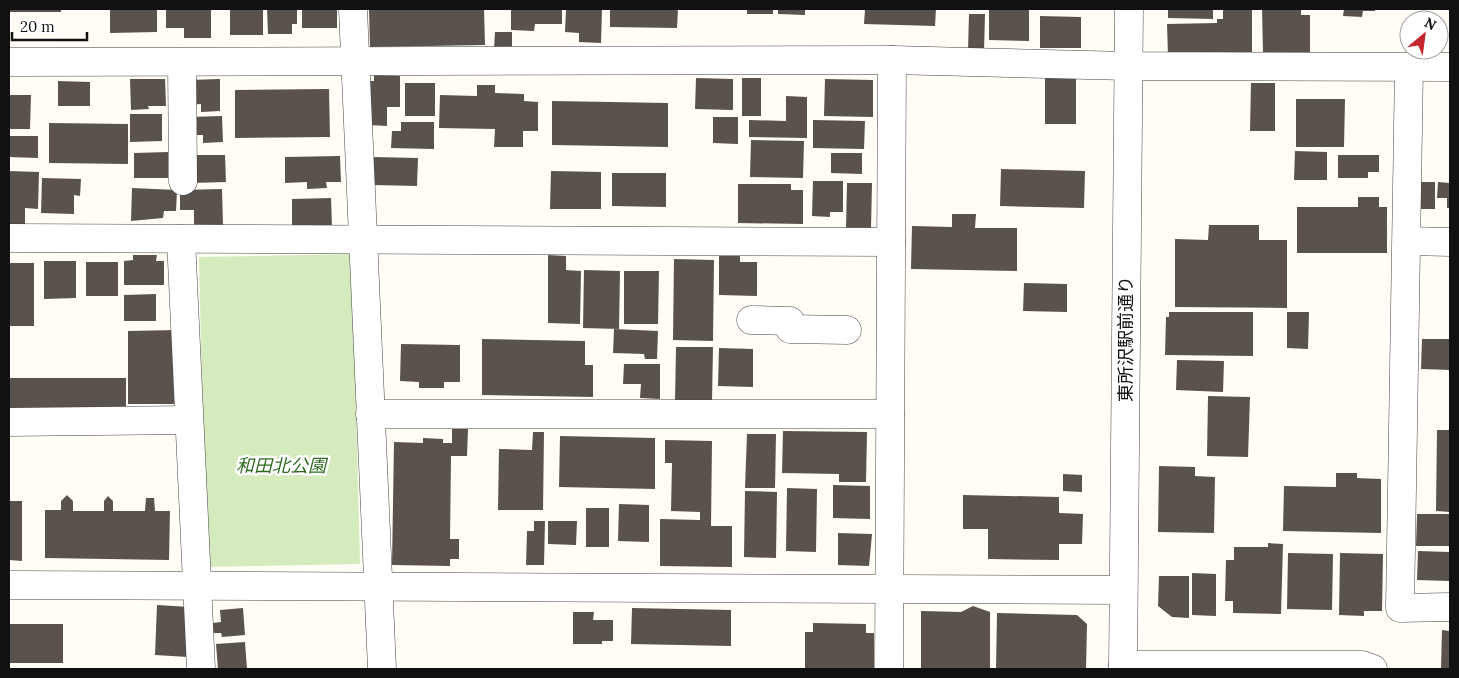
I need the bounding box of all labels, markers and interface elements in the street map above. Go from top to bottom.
scale bar [12,10,88,42]
north arrow [1399,10,1449,60]
text: N [1421,13,1440,34]
text: 20 m [20,17,55,36]
street label: 東所沢駅前通り [1114,276,1137,402]
park label: 和田北公園 [236,454,329,477]

